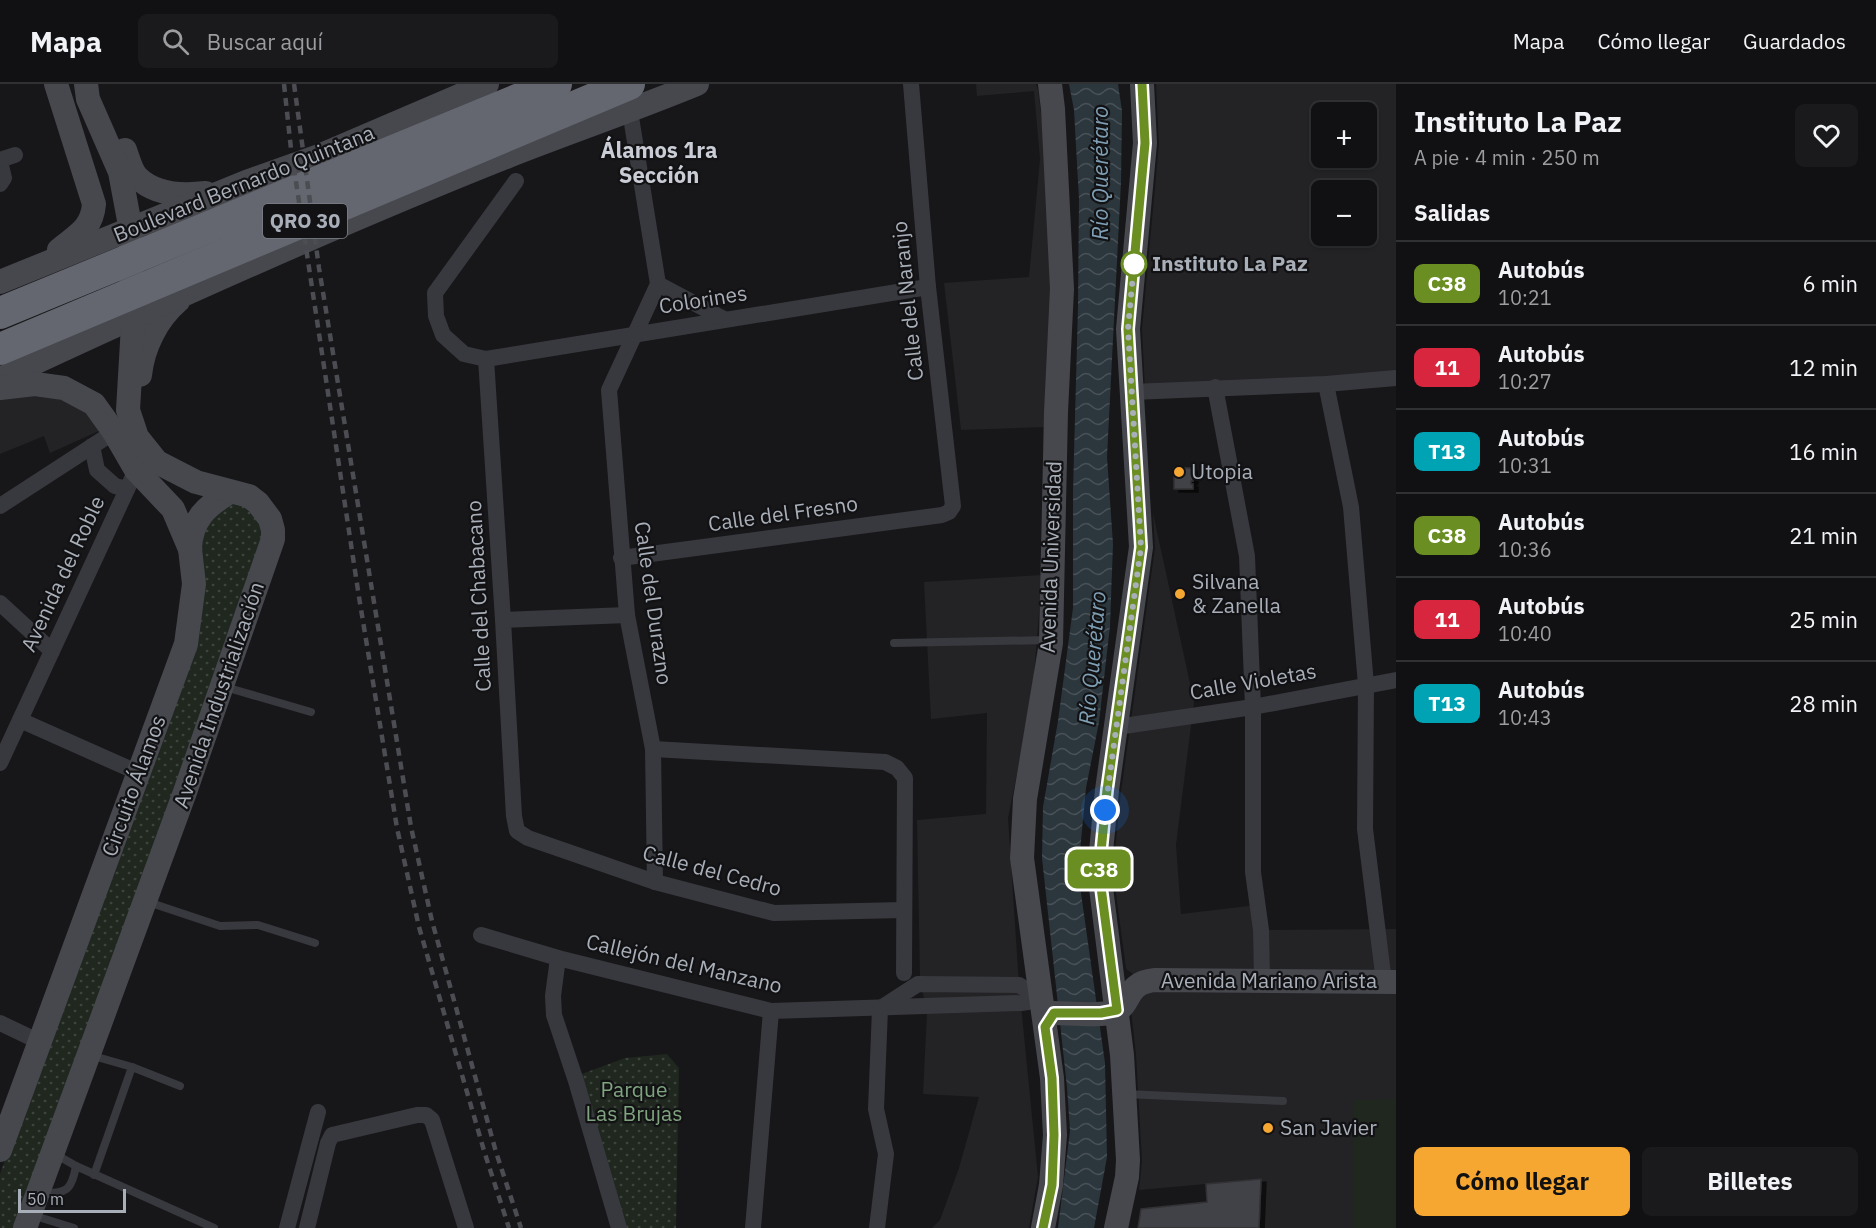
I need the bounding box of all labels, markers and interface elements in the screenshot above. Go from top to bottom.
search box [138,14,558,68]
text: Mapa [30,23,102,60]
icon: search [159,25,192,58]
text: Buscar aquí [207,27,323,56]
text: Mapa [1513,27,1564,55]
text: Cómo llegar [1597,27,1710,55]
text: Guardados [1743,27,1846,55]
map controls [1311,102,1377,246]
button: + [1311,102,1377,168]
text: Instituto La Paz [1414,103,1622,140]
button: heart [1795,104,1858,167]
water label: Río Querétaro [1085,106,1114,240]
street label: Boulevard Bernardo Quintana [109,118,378,248]
district label: Álamos 1ra Sección [601,135,717,189]
text: A pie · 4 min · 250 m [1414,144,1600,171]
button: − [1311,180,1377,246]
text: Salidas [1414,198,1490,227]
road number: QRO 30 [263,204,347,238]
street label: Calle del Naranjo [885,220,929,382]
place label: Instituto La Paz [1152,249,1308,277]
marker: Instituto La Paz [1121,251,1147,277]
text: Autobús [1498,255,1585,284]
text: C38 [1428,269,1466,297]
text: 6 min [1802,269,1858,298]
street label: Colorines [657,278,749,320]
text: 10:21 [1498,284,1552,311]
text: Autobús [1498,339,1585,368]
text: 11 [1434,353,1460,381]
text: 12 min [1789,353,1858,382]
text: 10:27 [1498,368,1552,395]
text: Autobús [1498,423,1585,452]
text: T13 [1428,437,1466,465]
text: 16 min [1789,437,1858,466]
text: 10:31 [1498,452,1552,479]
place label: Utopia [1191,457,1253,485]
street label: Avenida Universidad [1033,460,1067,653]
marker: Utopia [1172,465,1186,479]
street label: Calle del Fresno [706,489,859,537]
street label: Avenida del Roble [14,491,110,656]
street label: Calle del Chabacano [459,500,497,692]
text: Autobús [1498,507,1585,536]
street label: Calle del Durazno [629,519,679,686]
text: C38 [1428,521,1466,549]
text: 21 min [1789,521,1858,550]
text: 10:36 [1498,536,1552,563]
place label: Silvana & Zanella [1192,567,1281,619]
street label: Avenida Industrialización [166,578,270,812]
marker: Silvana & Zanella [1173,587,1187,601]
water label: Río Querétaro [1071,590,1112,726]
text: Autobús [1498,591,1585,620]
text: 11 [1434,605,1460,633]
text: 25 min [1789,605,1858,634]
text: 10:40 [1498,620,1552,647]
street label: Calle Violetas [1187,656,1318,706]
text: Autobús [1498,675,1585,704]
text: T13 [1428,689,1466,717]
text: 28 min [1789,689,1858,718]
text: 10:43 [1498,704,1552,731]
street label: Circuito Álamos [95,711,172,860]
your location [1090,795,1120,825]
street label: Calle del Cedro [640,838,785,902]
line badge: C38 [1064,850,1134,888]
text: C38 [1080,855,1118,883]
street label: Callejón del Manzano [584,927,785,999]
street label: Avenida Mariano Arista [1161,966,1377,994]
park label: Parque Las Brujas [586,1075,682,1127]
place label: San Javier [1280,1113,1377,1141]
marker: San Javier [1261,1121,1275,1135]
button: Cómo llegar [1414,1147,1630,1216]
button: Billetes [1642,1147,1858,1216]
scale bar [18,1186,126,1214]
text: 50 m [27,1189,64,1209]

